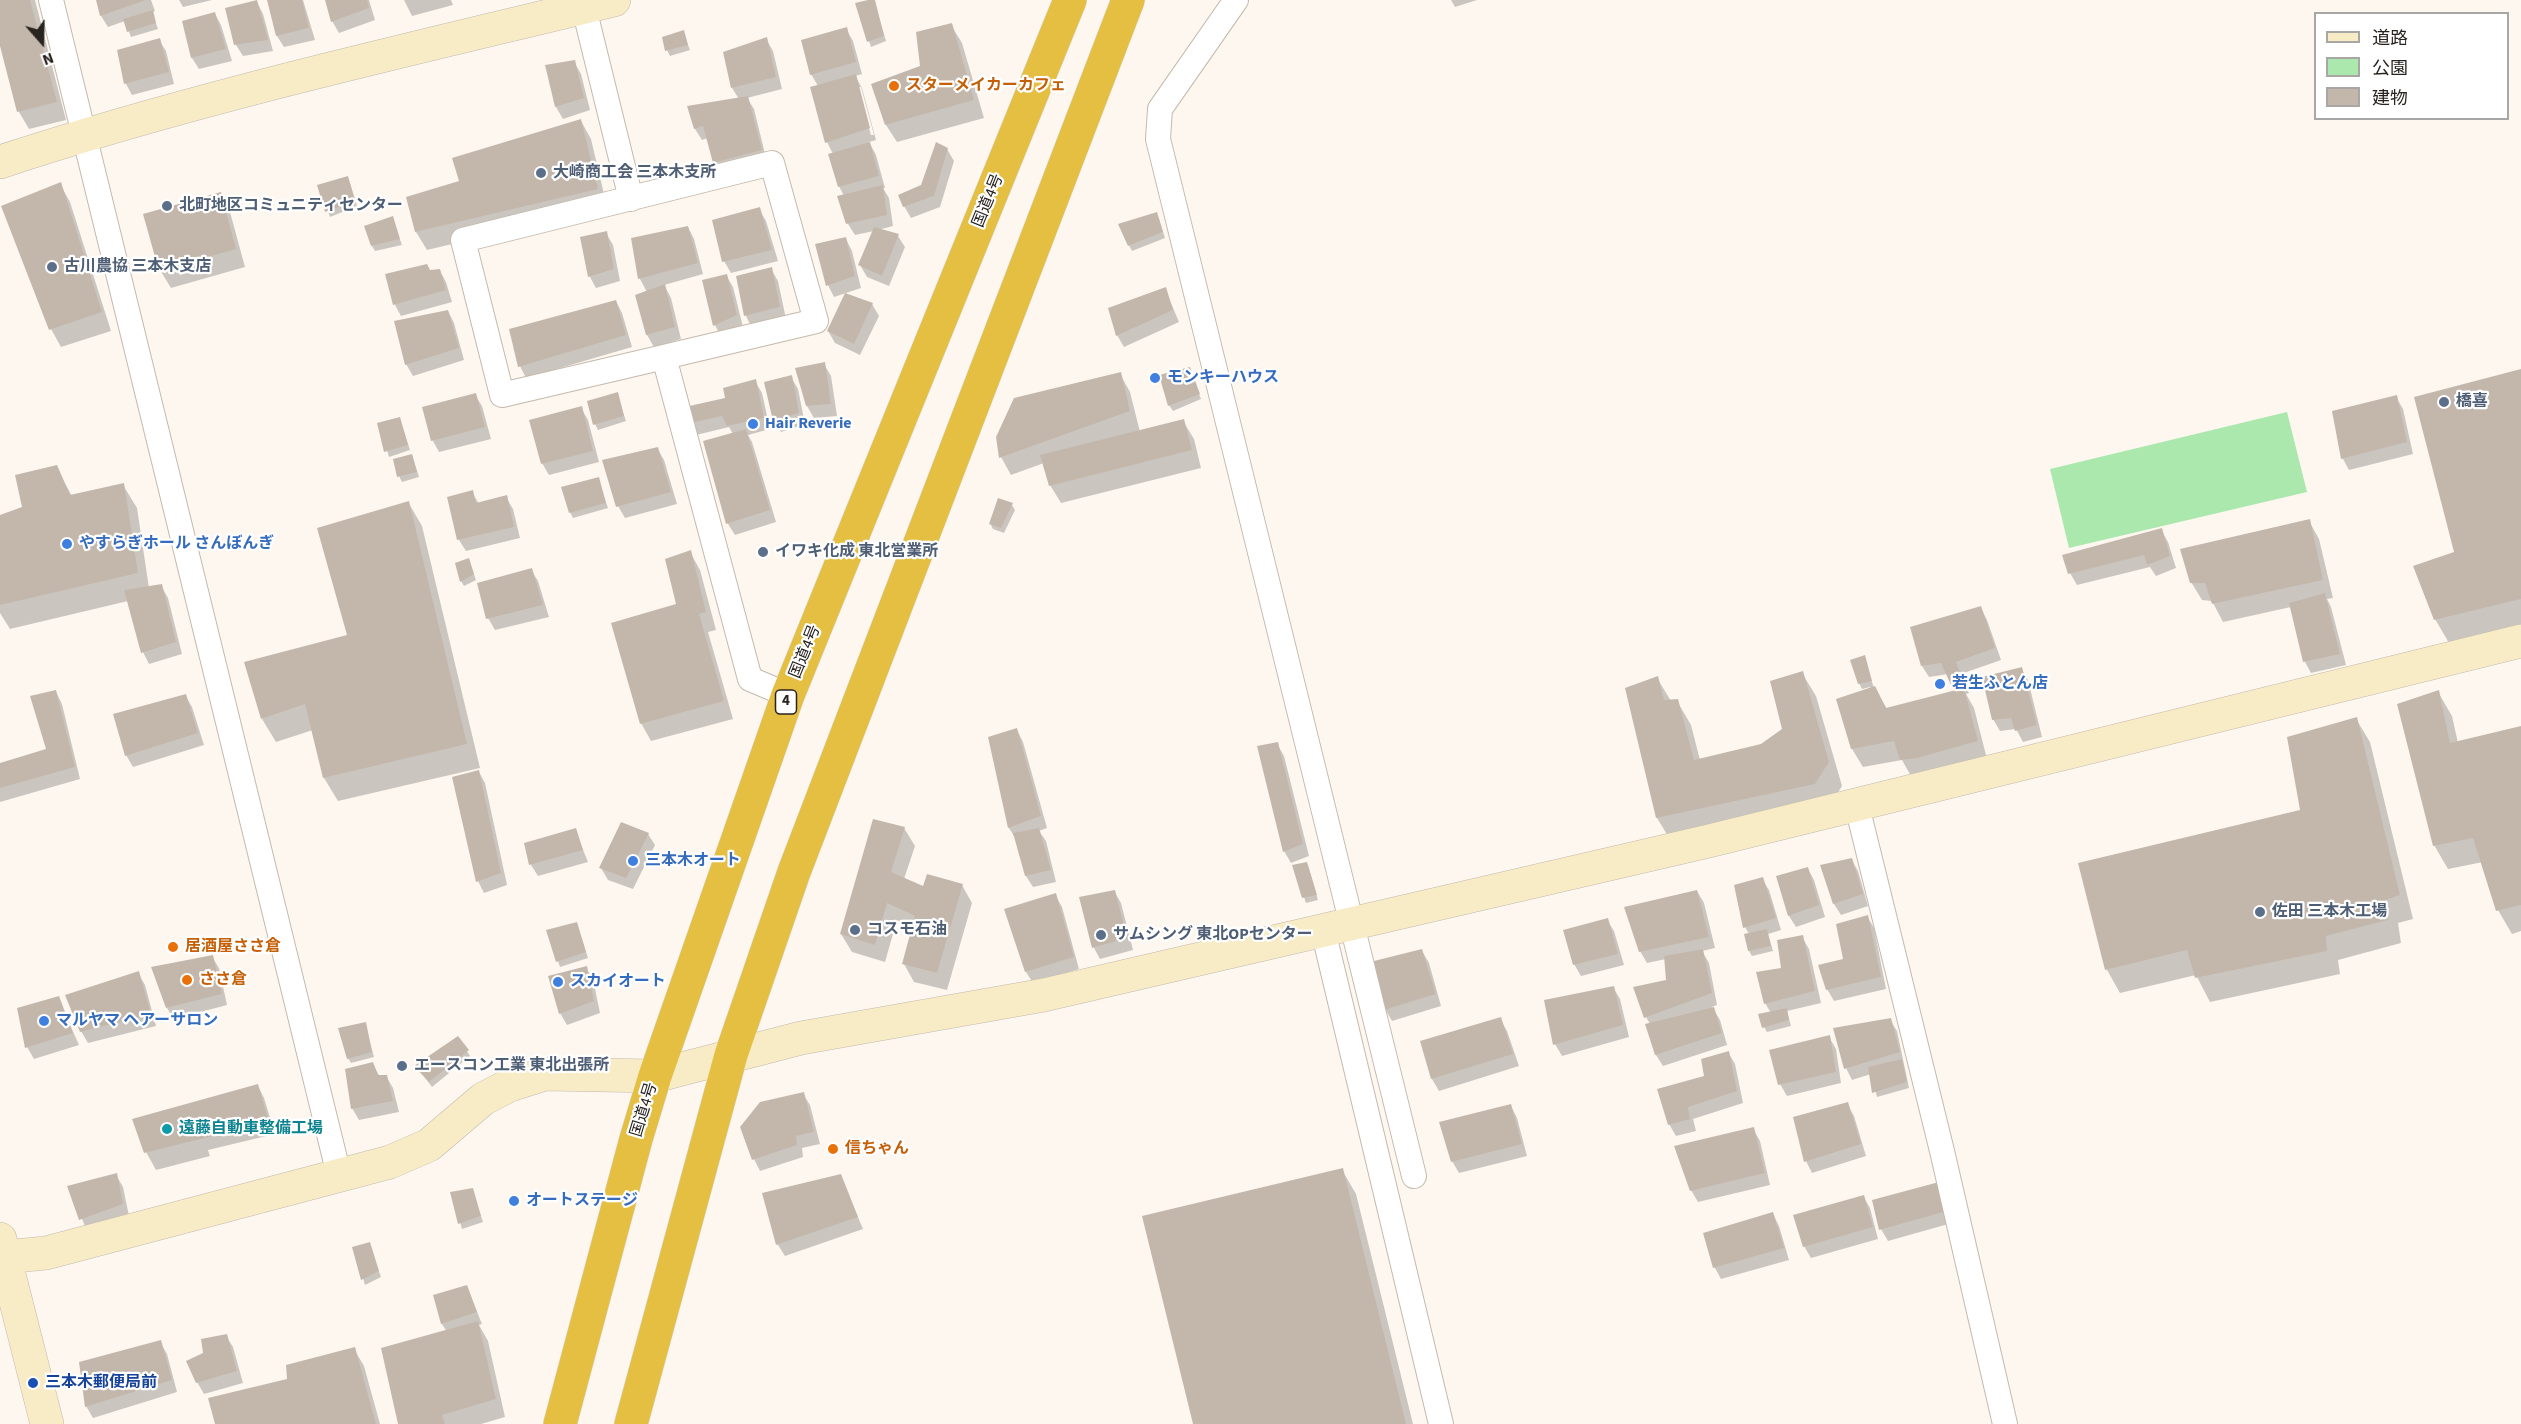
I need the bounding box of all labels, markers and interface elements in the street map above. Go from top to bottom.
north arrow [12,12,72,72]
legend [2314,12,2509,120]
text: 道路 [2372,26,2408,51]
text: N [39,47,57,71]
text: 公園 [2372,56,2408,81]
place label: スターメイカーカフェ [906,76,1066,96]
marker: スターメイカーカフェ [887,79,901,93]
text: 建物 [2372,86,2408,111]
place label: 大崎商工会 三本木支所 [553,163,716,183]
marker: 大崎商工会 三本木支所 [534,166,548,180]
street label: 国道4号 [970,171,1008,231]
place label: 北町地区コミュニティセンター [179,196,403,216]
marker: 北町地区コミュニティセンター [160,199,174,213]
place label: 古川農協 三本木支店 [64,257,211,277]
marker: 古川農協 三本木支店 [45,260,59,274]
place label: モンキーハウス [1167,368,1279,388]
marker: モンキーハウス [1148,371,1162,385]
place label: 橋喜 [2456,392,2488,412]
marker: 橋喜 [2437,395,2451,409]
place label: Hair Reverie [765,414,852,434]
marker: Hair Reverie [746,417,760,431]
place label: やすらぎホール さんぼんぎ [79,534,274,554]
marker: やすらぎホール さんぼんぎ [60,537,74,551]
place label: イワキ化成 東北営業所 [775,542,938,562]
marker: イワキ化成 東北営業所 [756,545,770,559]
street label: 国道4号 [787,622,825,682]
place label: 若生ふとん店 [1952,674,2048,694]
marker: 若生ふとん店 [1933,677,1947,691]
road number: 4 [776,690,796,714]
place label: 三本木オート [645,851,741,871]
marker: 三本木オート [626,854,640,868]
place label: 佐田 三本木工場 [2272,902,2387,922]
marker: 佐田 三本木工場 [2253,905,2267,919]
place label: コスモ石油 [867,920,947,940]
marker: コスモ石油 [848,923,862,937]
place label: サムシング 東北OPセンター [1113,925,1313,945]
marker: サムシング 東北OPセンター [1094,928,1108,942]
place label: 居酒屋ささ倉 [185,937,281,957]
marker: 居酒屋ささ倉 [166,940,180,954]
place label: ささ倉 [199,970,247,990]
place label: スカイオート [570,972,666,992]
marker: ささ倉 [180,973,194,987]
marker: スカイオート [551,975,565,989]
place label: マルヤマ ヘアーサロン [56,1011,218,1031]
marker: マルヤマ ヘアーサロン [37,1014,51,1028]
place label: エースコン工業 東北出張所 [414,1056,609,1076]
marker: エースコン工業 東北出張所 [395,1059,409,1073]
street label: 国道4号 [628,1080,662,1140]
place label: 遠藤自動車整備工場 [179,1119,323,1139]
marker: 遠藤自動車整備工場 [160,1122,174,1136]
place label: 信ちゃん [845,1139,909,1159]
marker: 信ちゃん [826,1142,840,1156]
place label: オートステージ [526,1191,638,1211]
marker: オートステージ [507,1194,521,1208]
place label: 三本木郵便局前 [45,1373,157,1393]
marker: 三本木郵便局前 [26,1376,40,1390]

